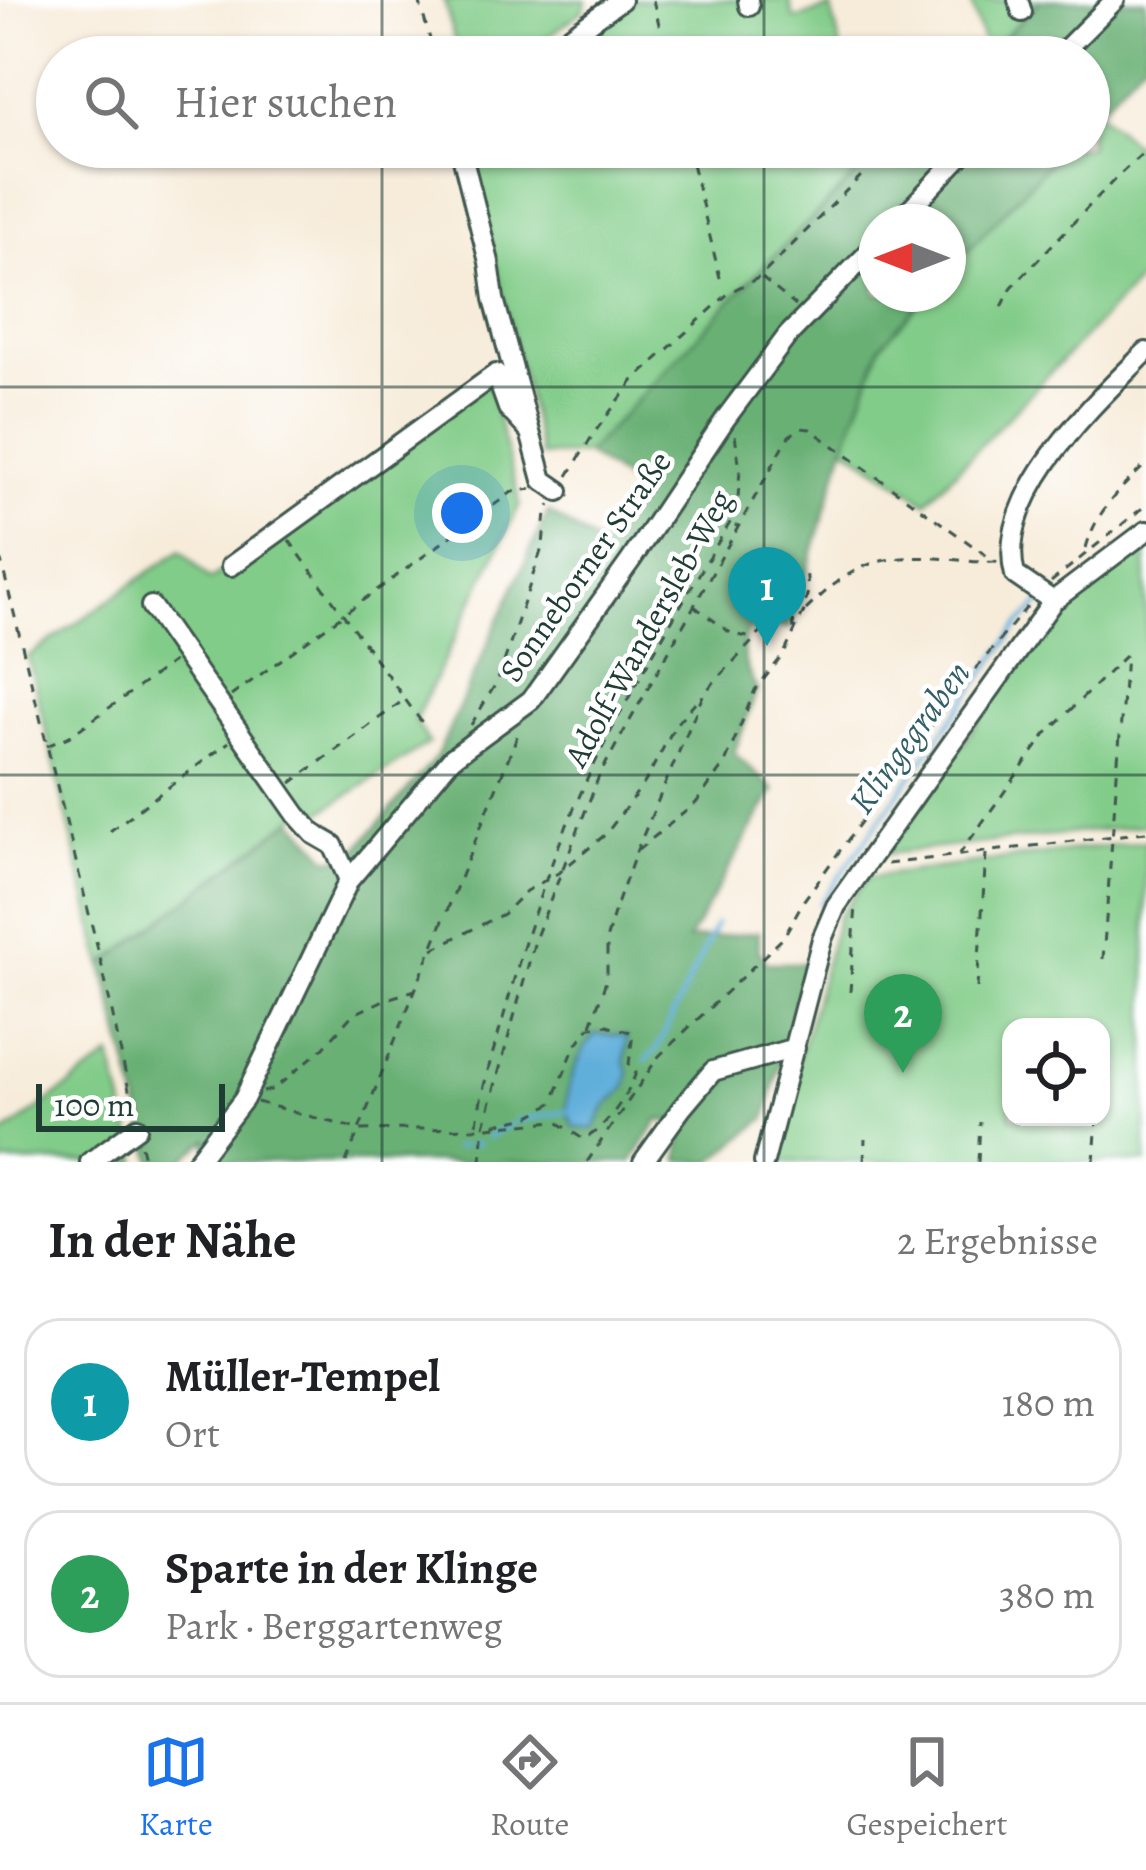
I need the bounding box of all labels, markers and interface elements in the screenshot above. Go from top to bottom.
search box [36,36,1110,168]
icon: search [78,69,144,135]
text: Hier suchen [174,71,397,133]
north arrow [858,204,966,312]
street label: Sonneborner Straße [488,442,682,690]
street label: Adolf-Wandersleb-Weg [553,481,743,776]
your location [432,483,492,543]
pin: 1 [728,547,806,646]
water label: Klingegraben [837,650,981,824]
pin: 2 [864,974,942,1073]
map controls [1002,1018,1110,1126]
button: locate [1002,1018,1110,1126]
scale bar [36,1078,225,1131]
text: 100 m [54,1082,134,1127]
text: In der Nähe [48,1205,297,1275]
text: 2 Ergebnisse [897,1214,1098,1267]
text: Müller-Tempel [165,1345,440,1407]
text: 1 [83,1376,97,1429]
text: 180 m [1002,1376,1095,1429]
text: Ort [165,1407,220,1460]
text: Sparte in der Klinge [165,1537,538,1599]
text: 2 [81,1568,99,1621]
text: 380 m [999,1568,1095,1621]
text: Park · Berggartenweg [165,1599,503,1652]
tab: Karte [139,1729,213,1846]
tab: Route [490,1729,569,1846]
tab: Gespeichert [846,1729,1007,1846]

